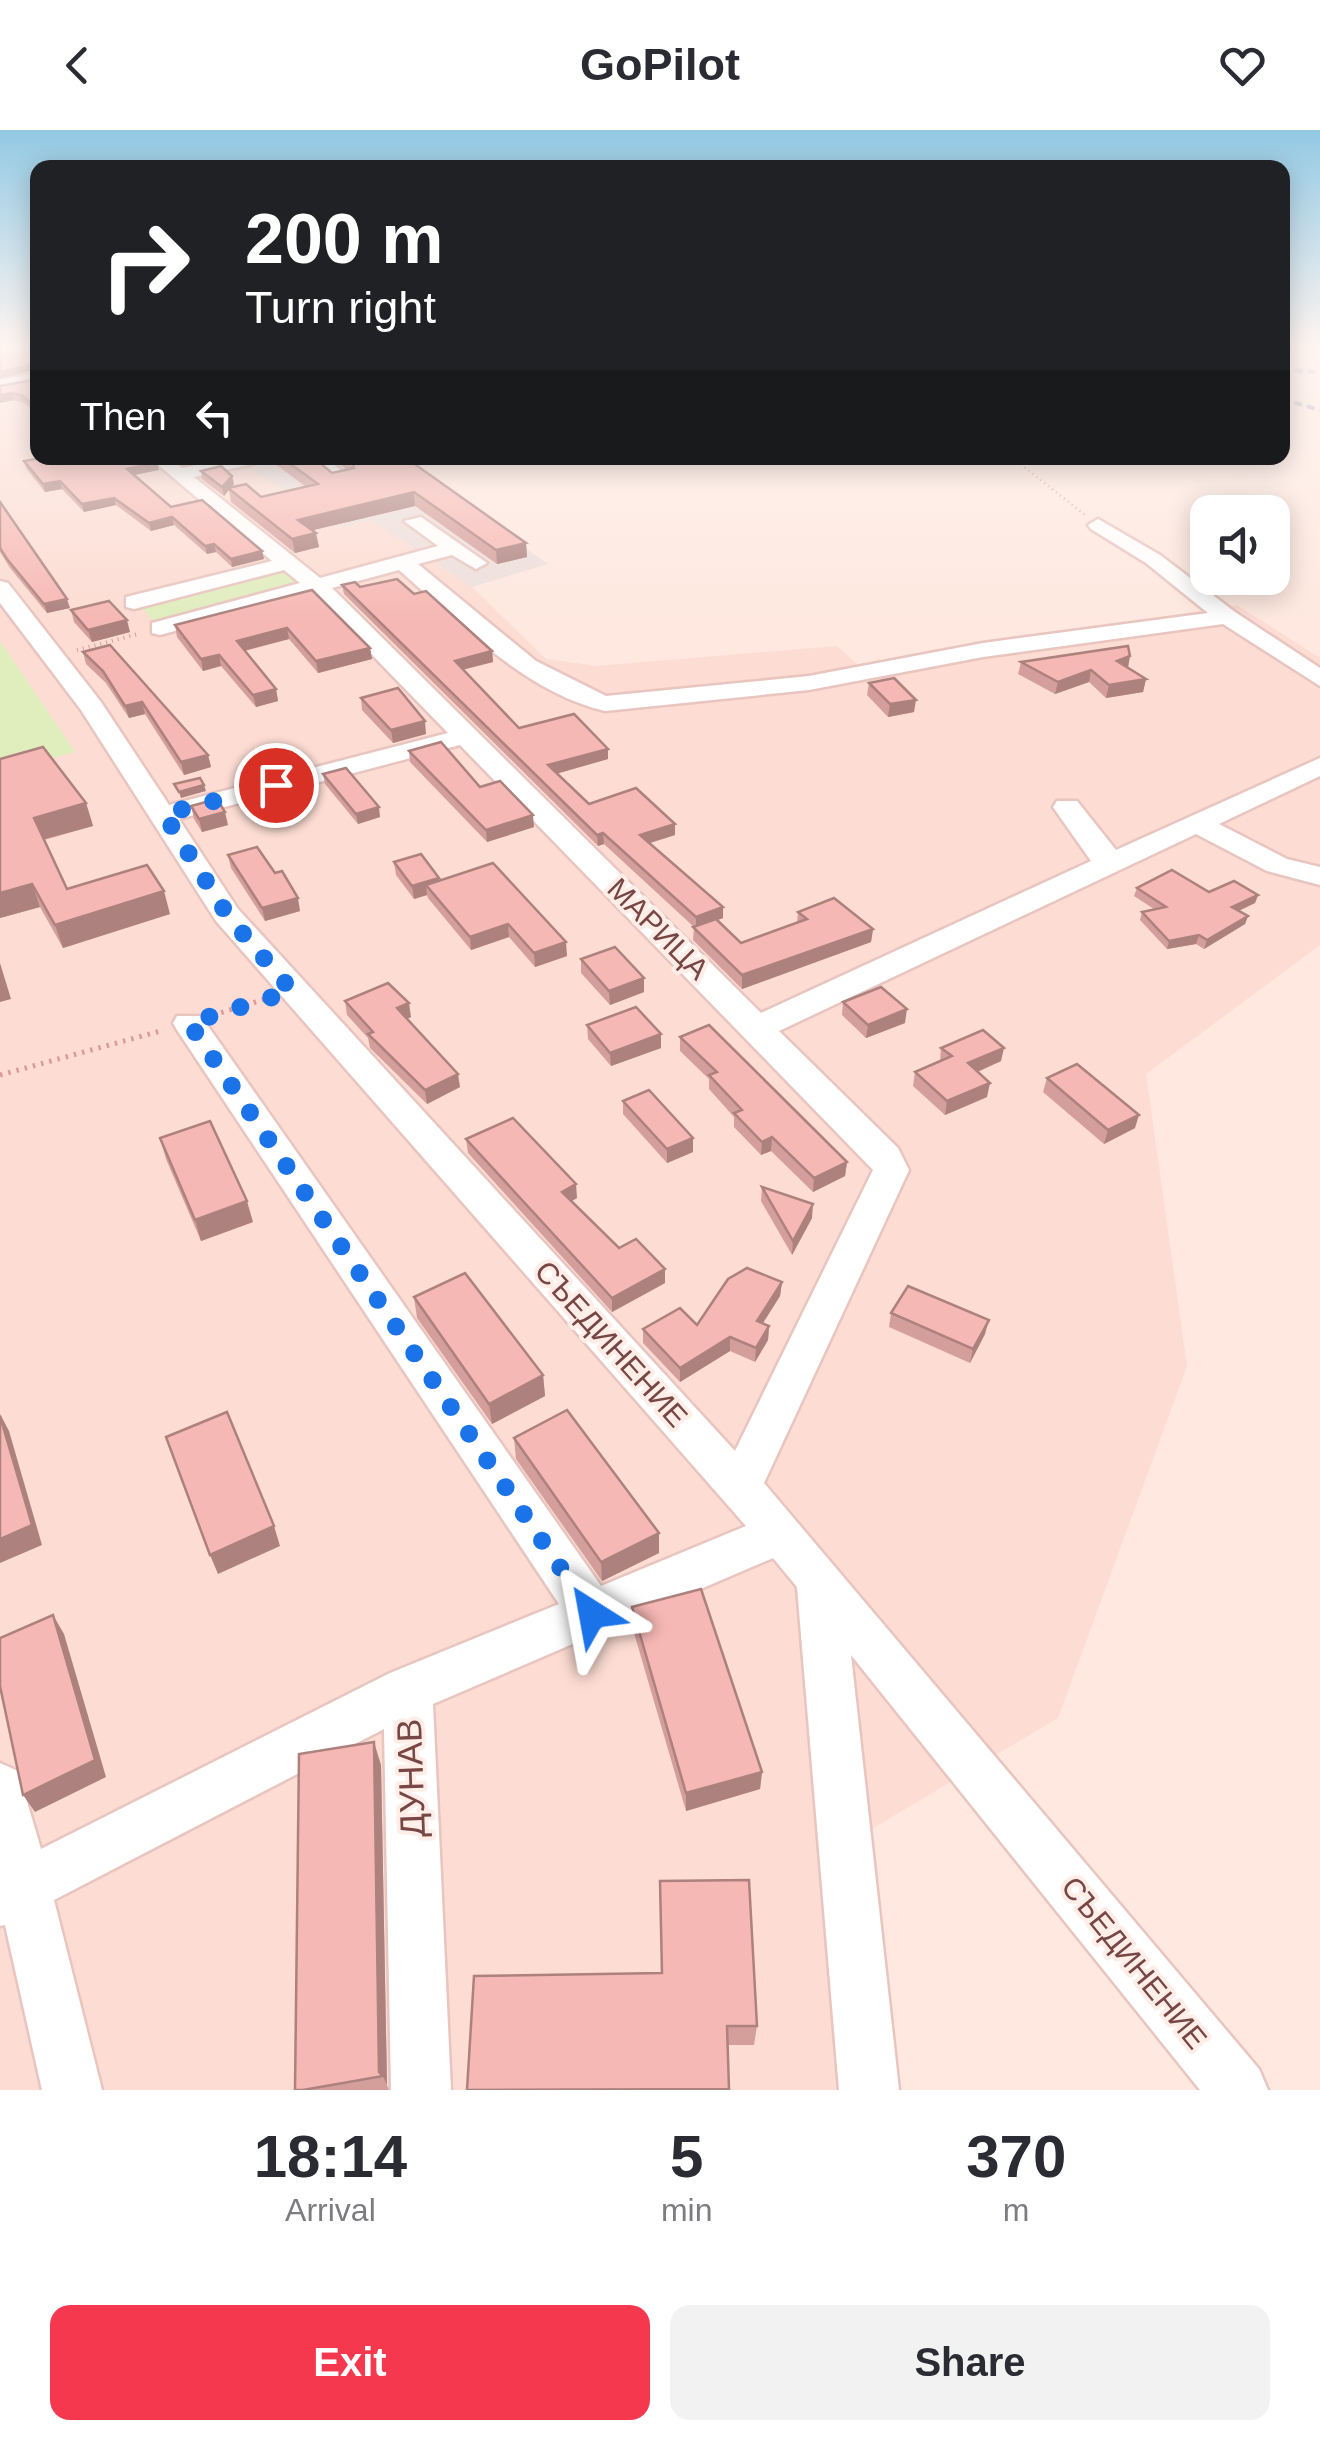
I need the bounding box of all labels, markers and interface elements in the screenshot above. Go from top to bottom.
icon: back [50,38,105,93]
icon: heart [1215,38,1270,93]
text: GoPilot [580,39,740,90]
icon: right [80,200,210,330]
text: 200 m [245,200,443,278]
text: Turn right [245,282,436,333]
icon: left [187,390,242,445]
text: Then [80,396,167,438]
map controls [1190,495,1290,595]
button: sound [1190,495,1290,595]
pin [234,743,319,828]
icon: arrive [249,758,304,813]
street label: МАРИЦА [601,871,716,986]
street label: СЪЕДИНЕНИЕ [528,1254,694,1433]
position arrow [540,1562,644,1666]
street label: ДУНАВ [389,1718,432,1838]
street label: СЪЕДИНЕНИЕ [1055,1870,1214,2055]
text: 18:14 [254,2123,407,2190]
text: 5 [670,2123,703,2190]
text: 370 [966,2123,1066,2190]
text: Arrival [285,2192,376,2228]
text: min [661,2192,712,2228]
text: m [1003,2192,1030,2228]
button: Exit [50,2305,650,2420]
button: Share [670,2305,1270,2420]

